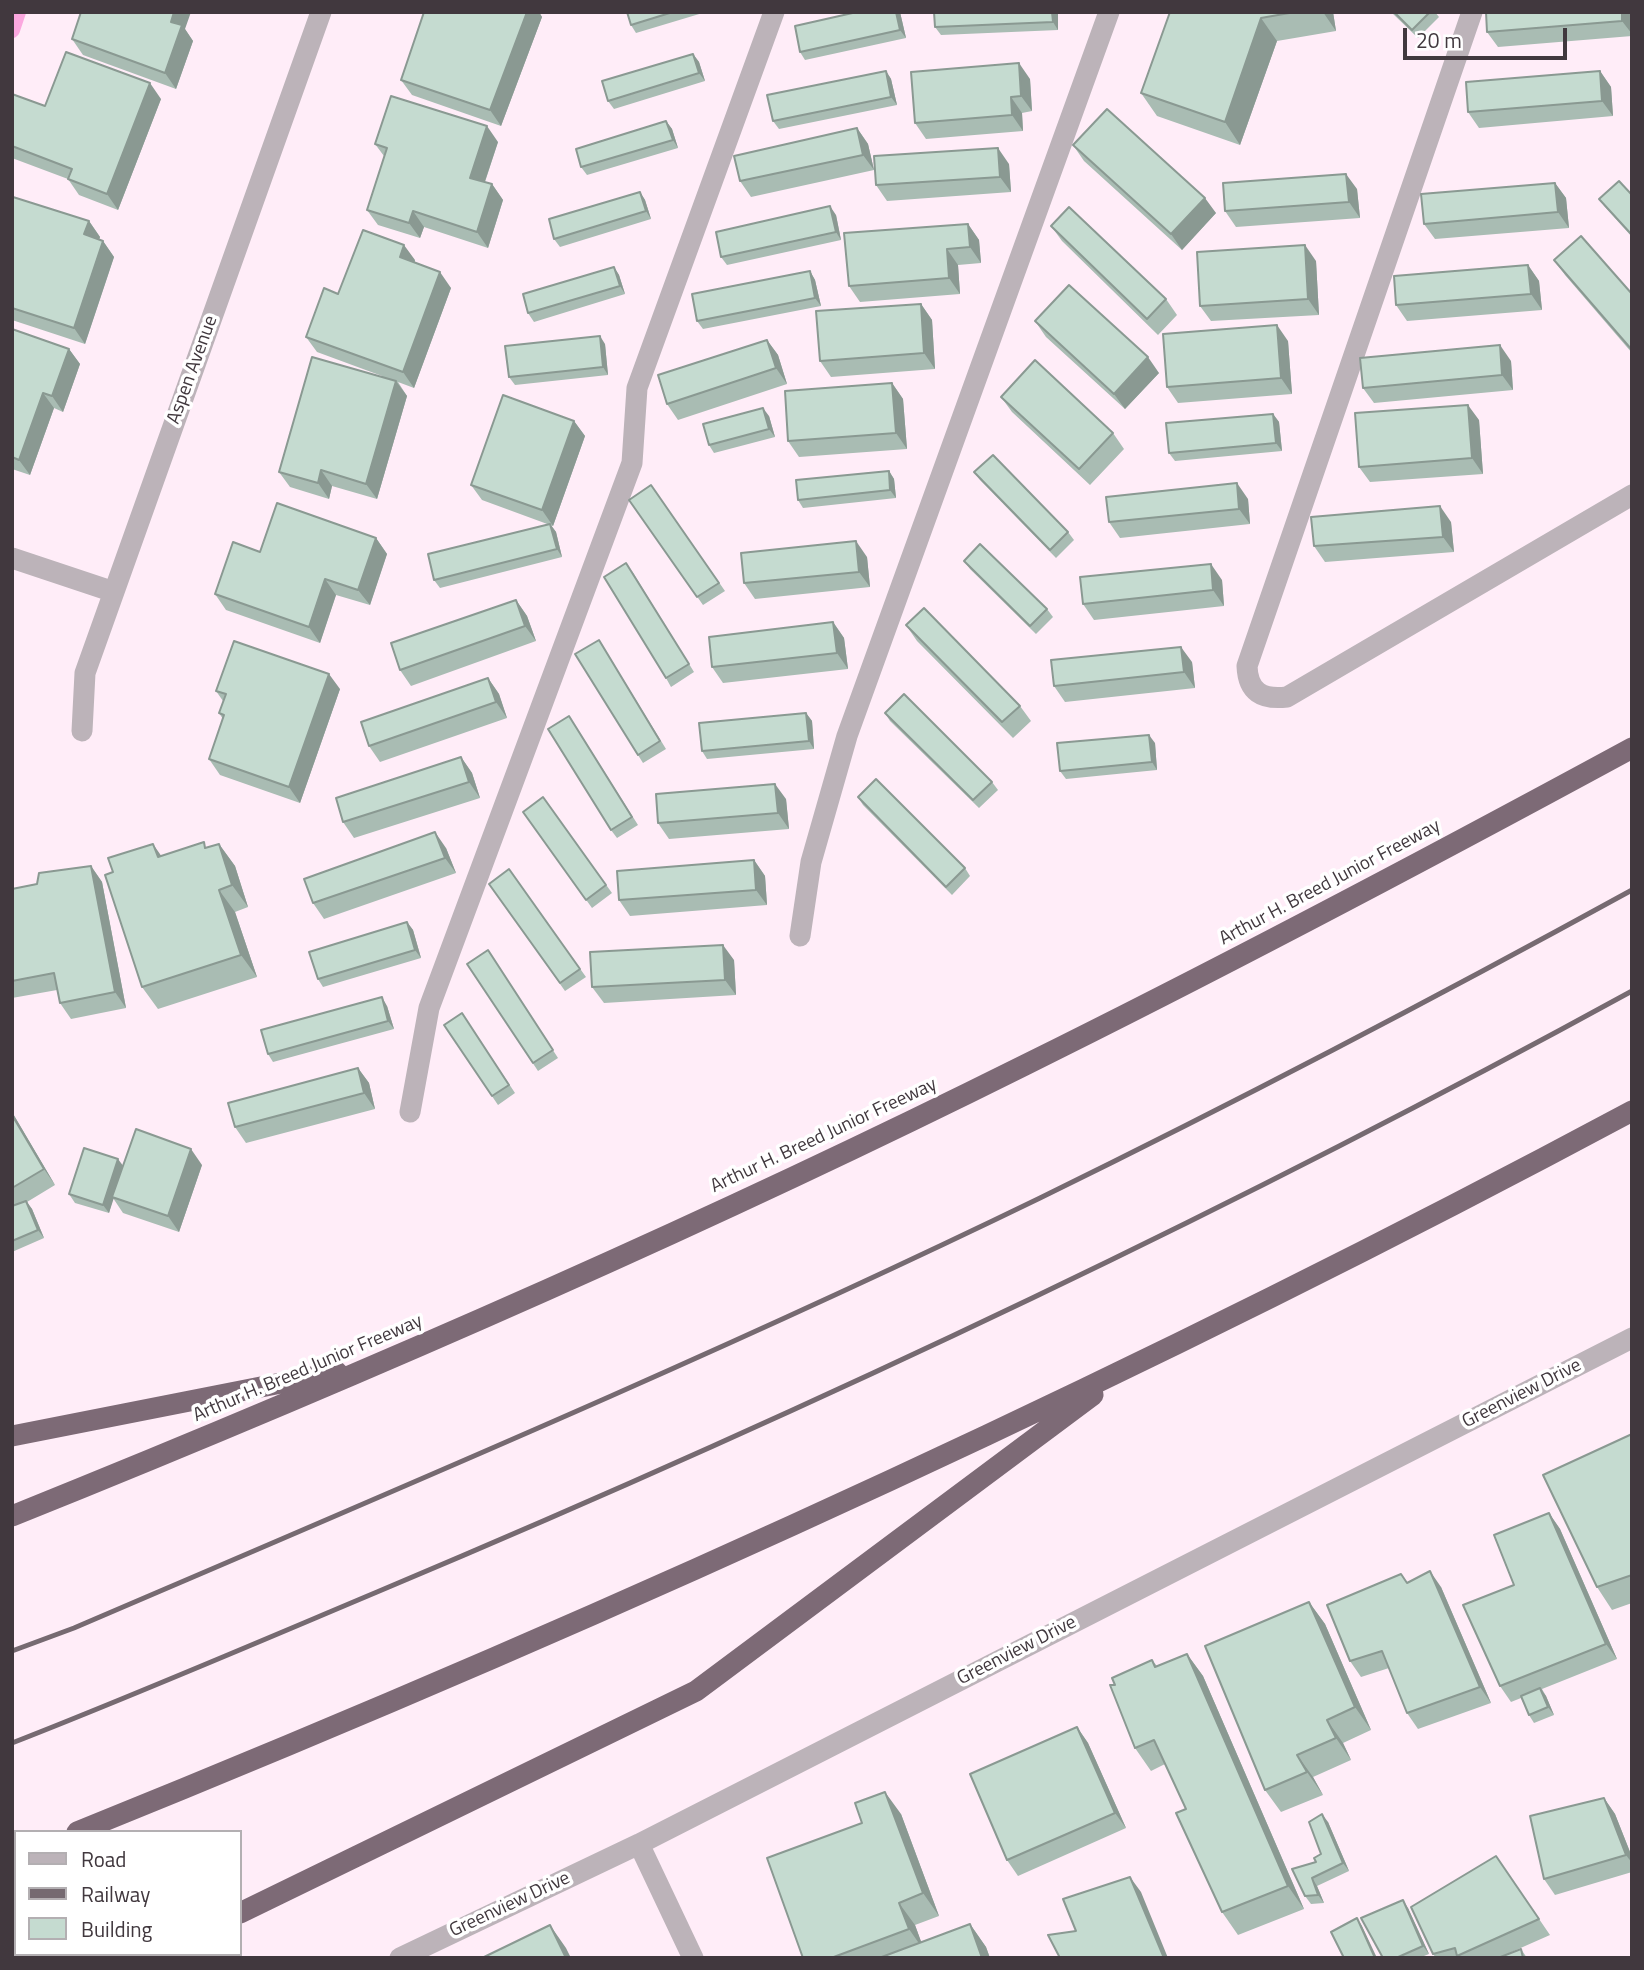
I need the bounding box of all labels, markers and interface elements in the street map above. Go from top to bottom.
scale bar [1406,14,1570,58]
text: 20 m [1416,24,1462,56]
street label: Aspen Avenue [163,313,223,427]
street label: Arthur H. Breed Junior Freeway [1216,815,1444,951]
street label: Arthur H. Breed Junior Freeway [707,1073,941,1199]
street label: Arthur H. Breed Junior Freeway [190,1310,426,1428]
street label: Greenview Drive [1459,1354,1585,1434]
street label: Greenview Drive [954,1611,1080,1691]
legend [14,1830,242,1956]
text: Road [81,1843,126,1875]
street label: Greenview Drive [446,1867,574,1943]
text: Railway [81,1878,150,1910]
text: Building [81,1913,152,1945]

